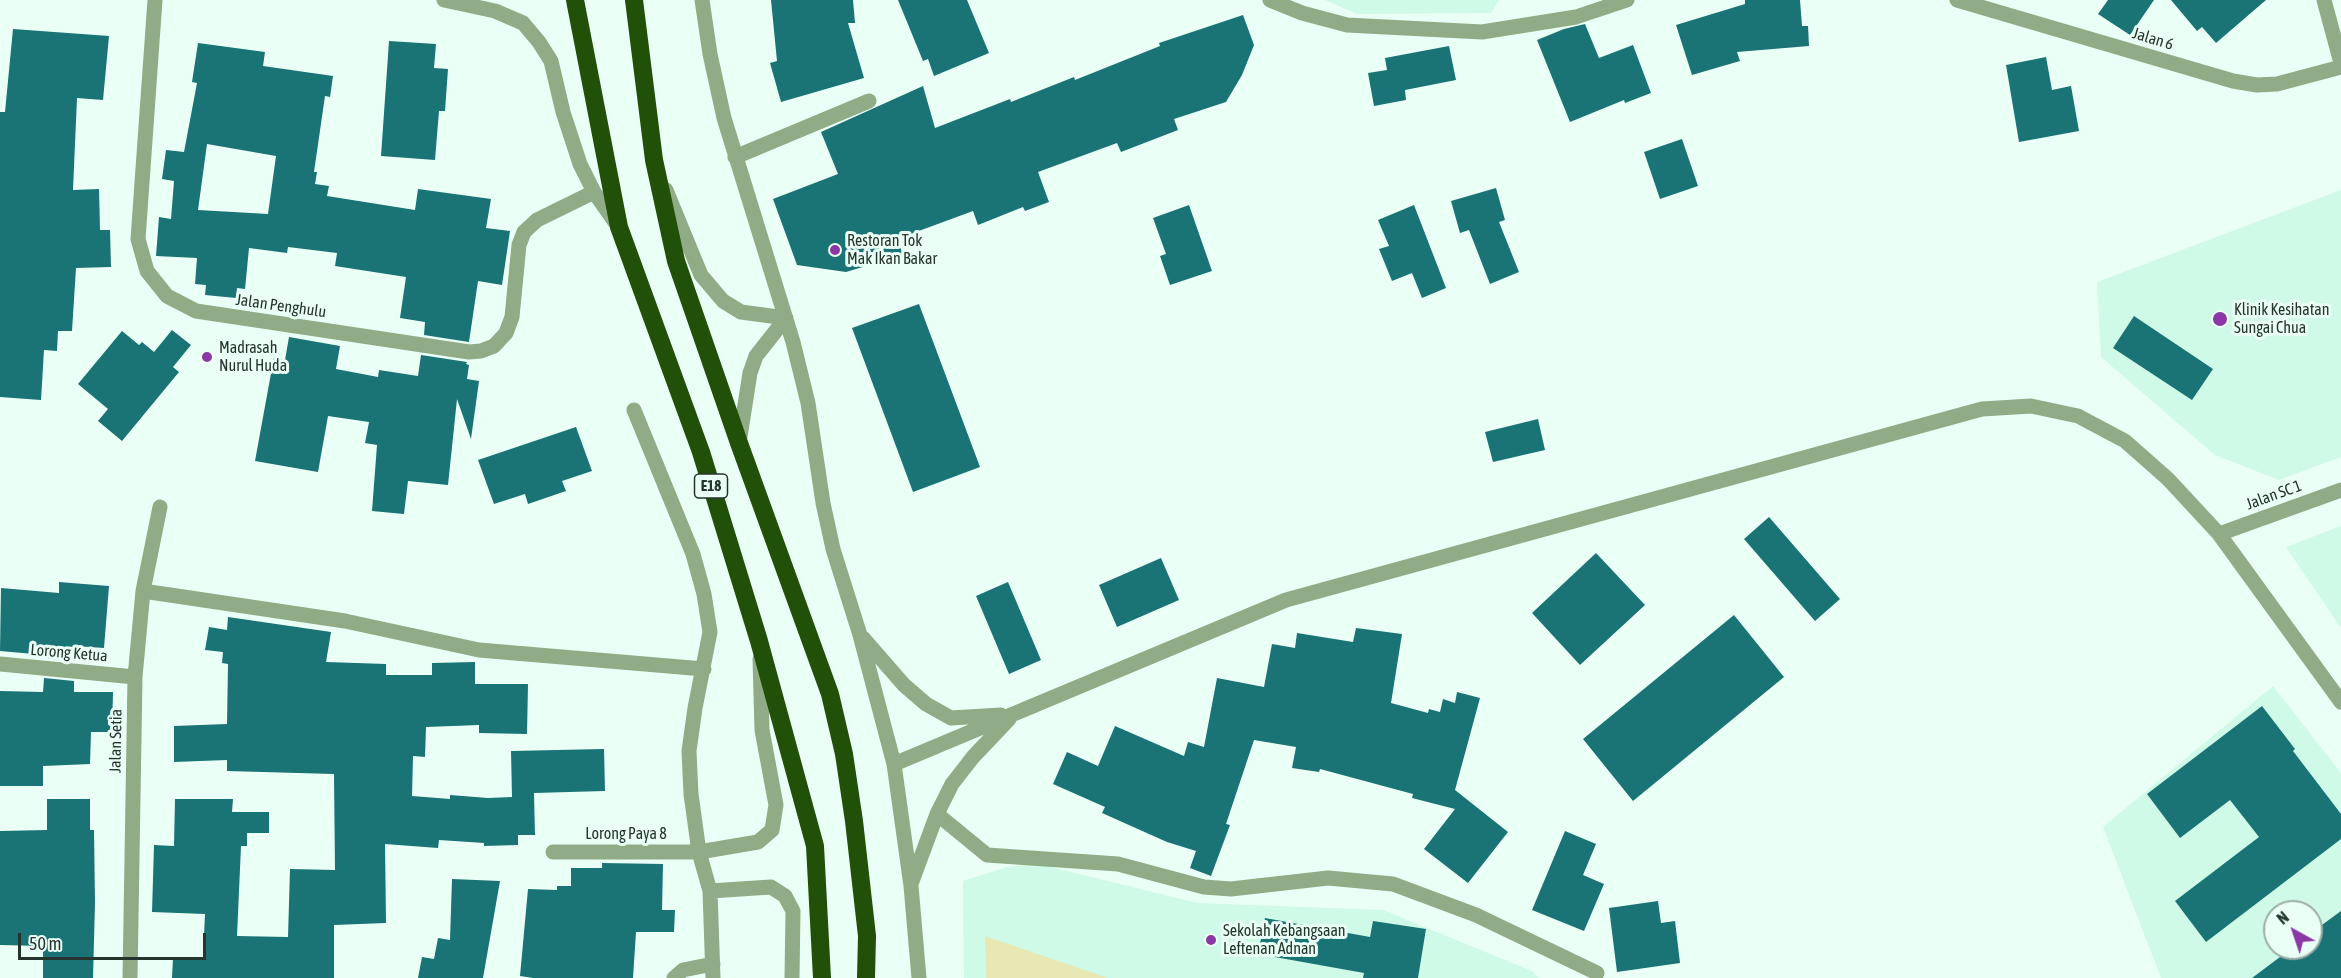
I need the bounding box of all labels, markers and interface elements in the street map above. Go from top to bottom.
street label: Jalan 6 [2130,24,2176,54]
place label: Restoran Tok Mak Ikan Bakar [847,231,937,269]
marker: Restoran Tok Mak Ikan Bakar [828,243,842,257]
street label: Jalan Penghulu [234,290,328,322]
place label: Klinik Kesihatan Sungai Chua [2234,300,2330,338]
marker: Klinik Kesihatan Sungai Chua [2211,310,2229,328]
place label: Madrasah Nurul Huda [219,338,287,376]
marker: Madrasah Nurul Huda [200,350,214,364]
road number: E18 [694,474,728,498]
street label: Jalan SC 1 [2244,476,2304,514]
street label: Lorong Ketua [30,640,108,666]
street label: Jalan Setia [106,709,126,773]
street label: Lorong Paya 8 [585,824,667,844]
north arrow [2263,900,2323,960]
text: N [2273,908,2292,928]
scale bar [21,921,208,959]
place label: Sekolah Kebangsaan Leftenan Adnan [1223,921,1346,959]
text: 50 m [29,933,61,954]
marker: Sekolah Kebangsaan Leftenan Adnan [1204,933,1218,947]

